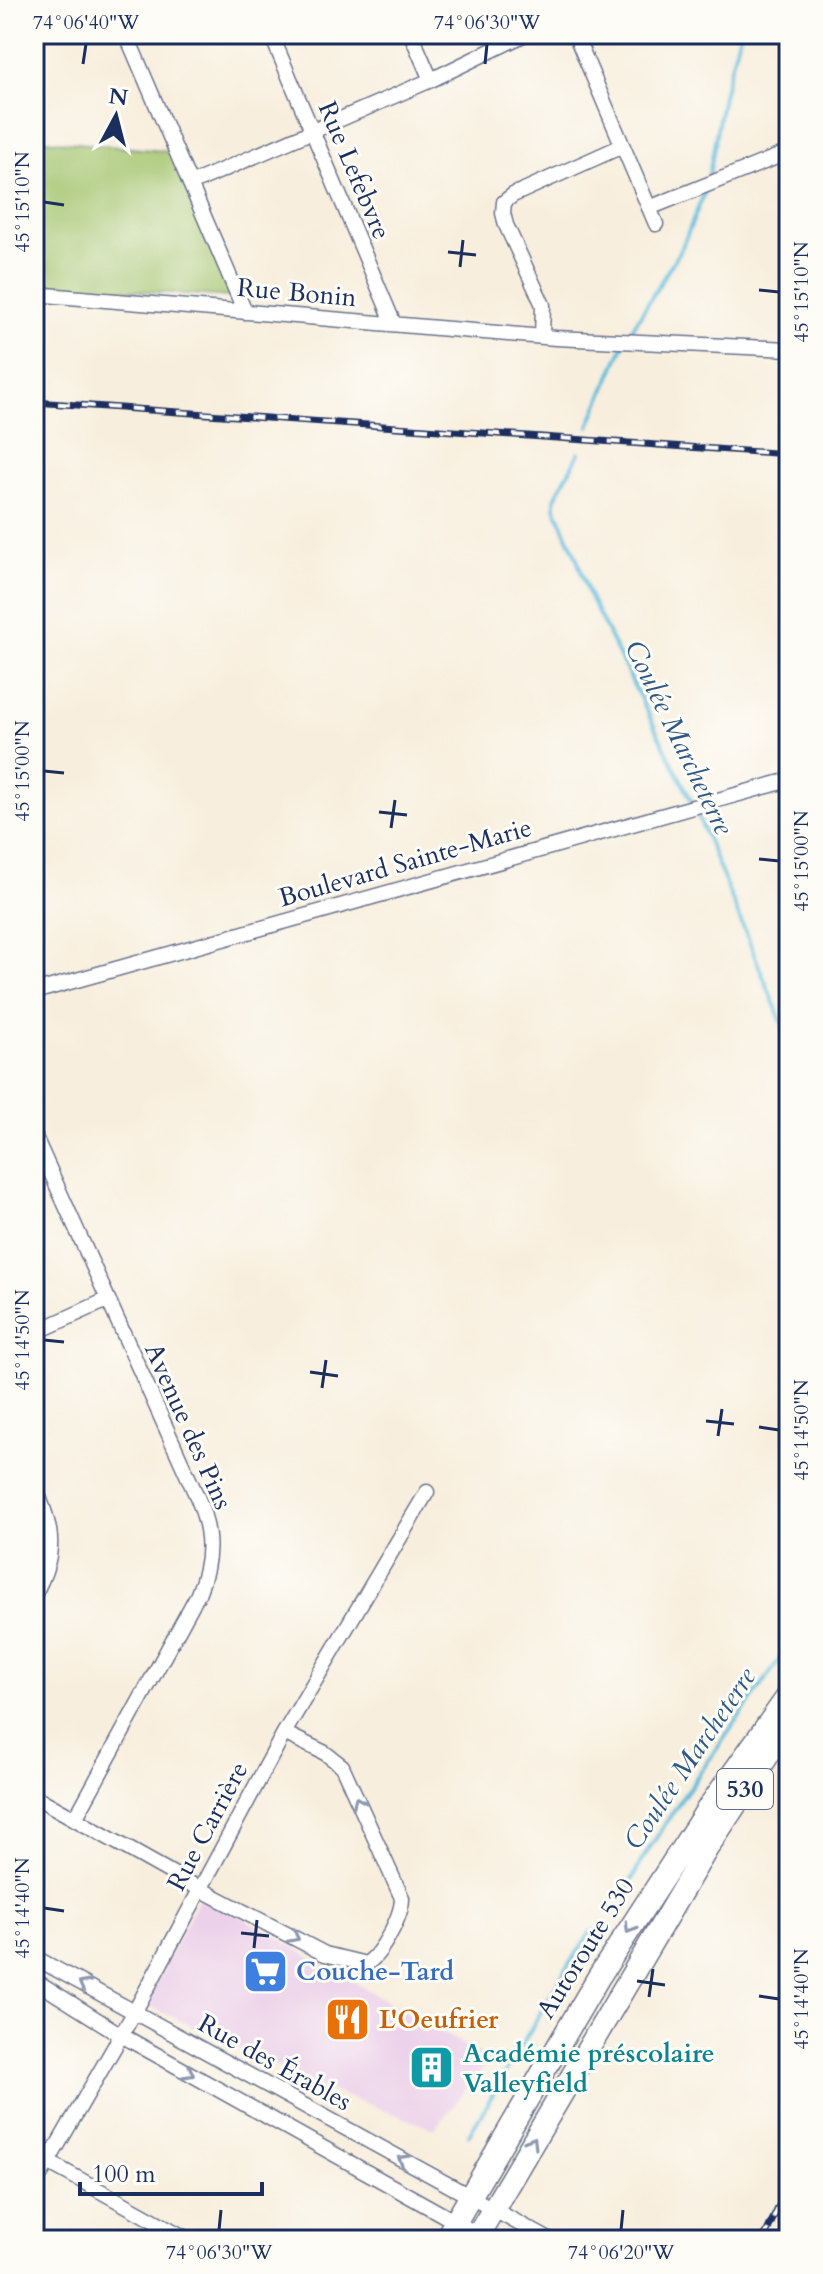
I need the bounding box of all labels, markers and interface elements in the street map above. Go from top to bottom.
text: 74°06'40"W [33,9,140,36]
text: 74°06'30"W [434,9,541,36]
north arrow [76,76,156,156]
text: N [107,81,130,113]
street label: Rue Lefebvre [310,96,399,245]
text: 45°15'10"N [9,151,36,253]
text: 45°15'10"N [788,241,815,343]
street label: Rue Bonin [236,270,358,315]
water label: Coulée Marcheterre [615,634,743,841]
text: 45°15'00"N [9,720,36,822]
street label: Boulevard Sainte-Marie [275,810,536,915]
text: 45°15'00"N [788,810,815,912]
text: 45°14'50"N [9,1289,36,1391]
street label: Avenue des Pins [136,1337,241,1515]
text: 45°14'50"N [788,1379,815,1481]
water label: Coulée Marcheterre [615,1660,765,1857]
street label: Rue Carrière [159,1756,256,1897]
road number: 530 [717,1769,773,1809]
one-way arrow [352,1795,368,1810]
text: 45°14'40"N [9,1857,36,1959]
street label: Autoroute 530 [528,1871,643,2025]
one-way arrow [624,1919,639,1934]
one-way arrow [286,1928,301,1943]
supermarket icon: Couche-Tard [241,1947,289,1995]
text: 45°14'40"N [788,1948,815,2050]
place label: Couche-Tard [296,1954,454,1989]
one-way arrow [78,1979,93,1995]
restaurant icon: L'Oeufrier [324,1995,372,2043]
place label: L'Oeufrier [379,2002,499,2037]
street label: Rue des Érables [192,2006,358,2119]
place label: Académie préscolaire Valleyfield [463,2036,715,2101]
building icon: Académie préscolaire Valleyfield [408,2044,456,2092]
one-way arrow [181,2063,196,2078]
one-way arrow [522,2136,538,2151]
scale bar [80,2146,262,2196]
one-way arrow [396,2154,411,2169]
text: 100 m [92,2158,156,2191]
text: 74°06'30"W [166,2239,273,2266]
text: 74°06'20"W [568,2239,675,2266]

